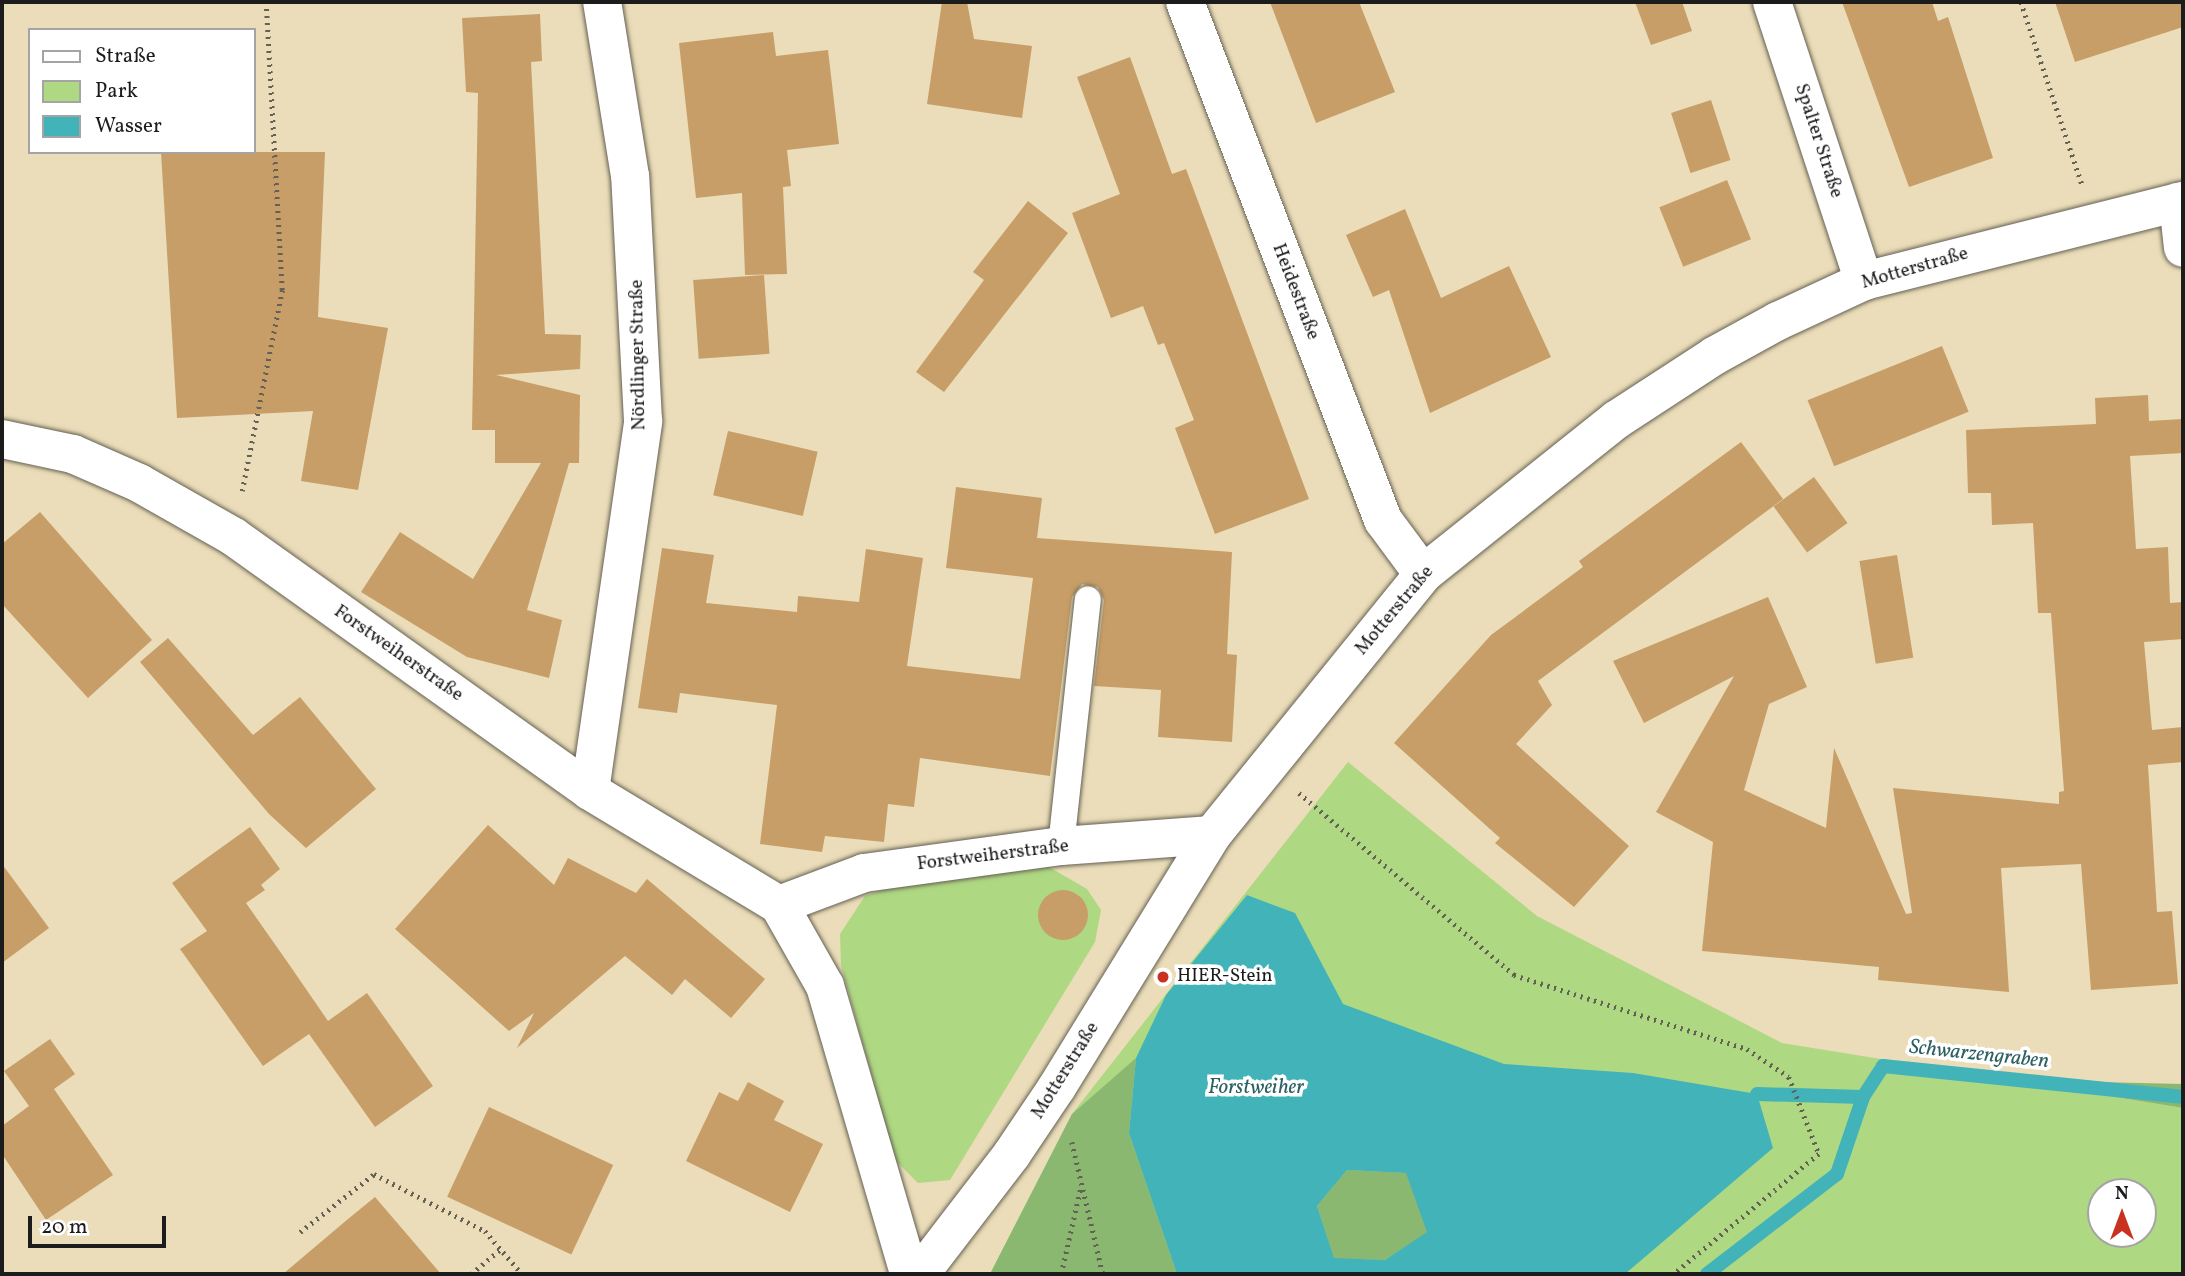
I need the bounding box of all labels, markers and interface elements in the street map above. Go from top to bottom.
legend [28,28,256,154]
text: Straße [95,42,156,71]
text: Park [95,77,138,106]
street label: Spalter Straße [1789,81,1847,201]
text: Wasser [95,112,162,141]
street label: Heidestraße [1266,241,1324,343]
street label: Motterstraße [1859,243,1971,295]
street label: Nördlinger Straße [626,279,652,431]
street label: Motterstraße [1351,562,1439,660]
street label: Forstweiherstraße [329,601,467,707]
street label: Forstweiherstraße [916,835,1070,877]
place label: HIER-Stein [1177,966,1273,988]
marker: HIER-Stein [1155,969,1171,985]
street label: Motterstraße [1027,1018,1105,1124]
water label: Schwarzengraben [1908,1035,2050,1075]
water label: Forstweiher [1208,1075,1304,1101]
north arrow [2087,1178,2157,1248]
text: N [2115,1181,2129,1207]
scale bar [32,1202,170,1246]
text: 20 m [41,1213,87,1242]

